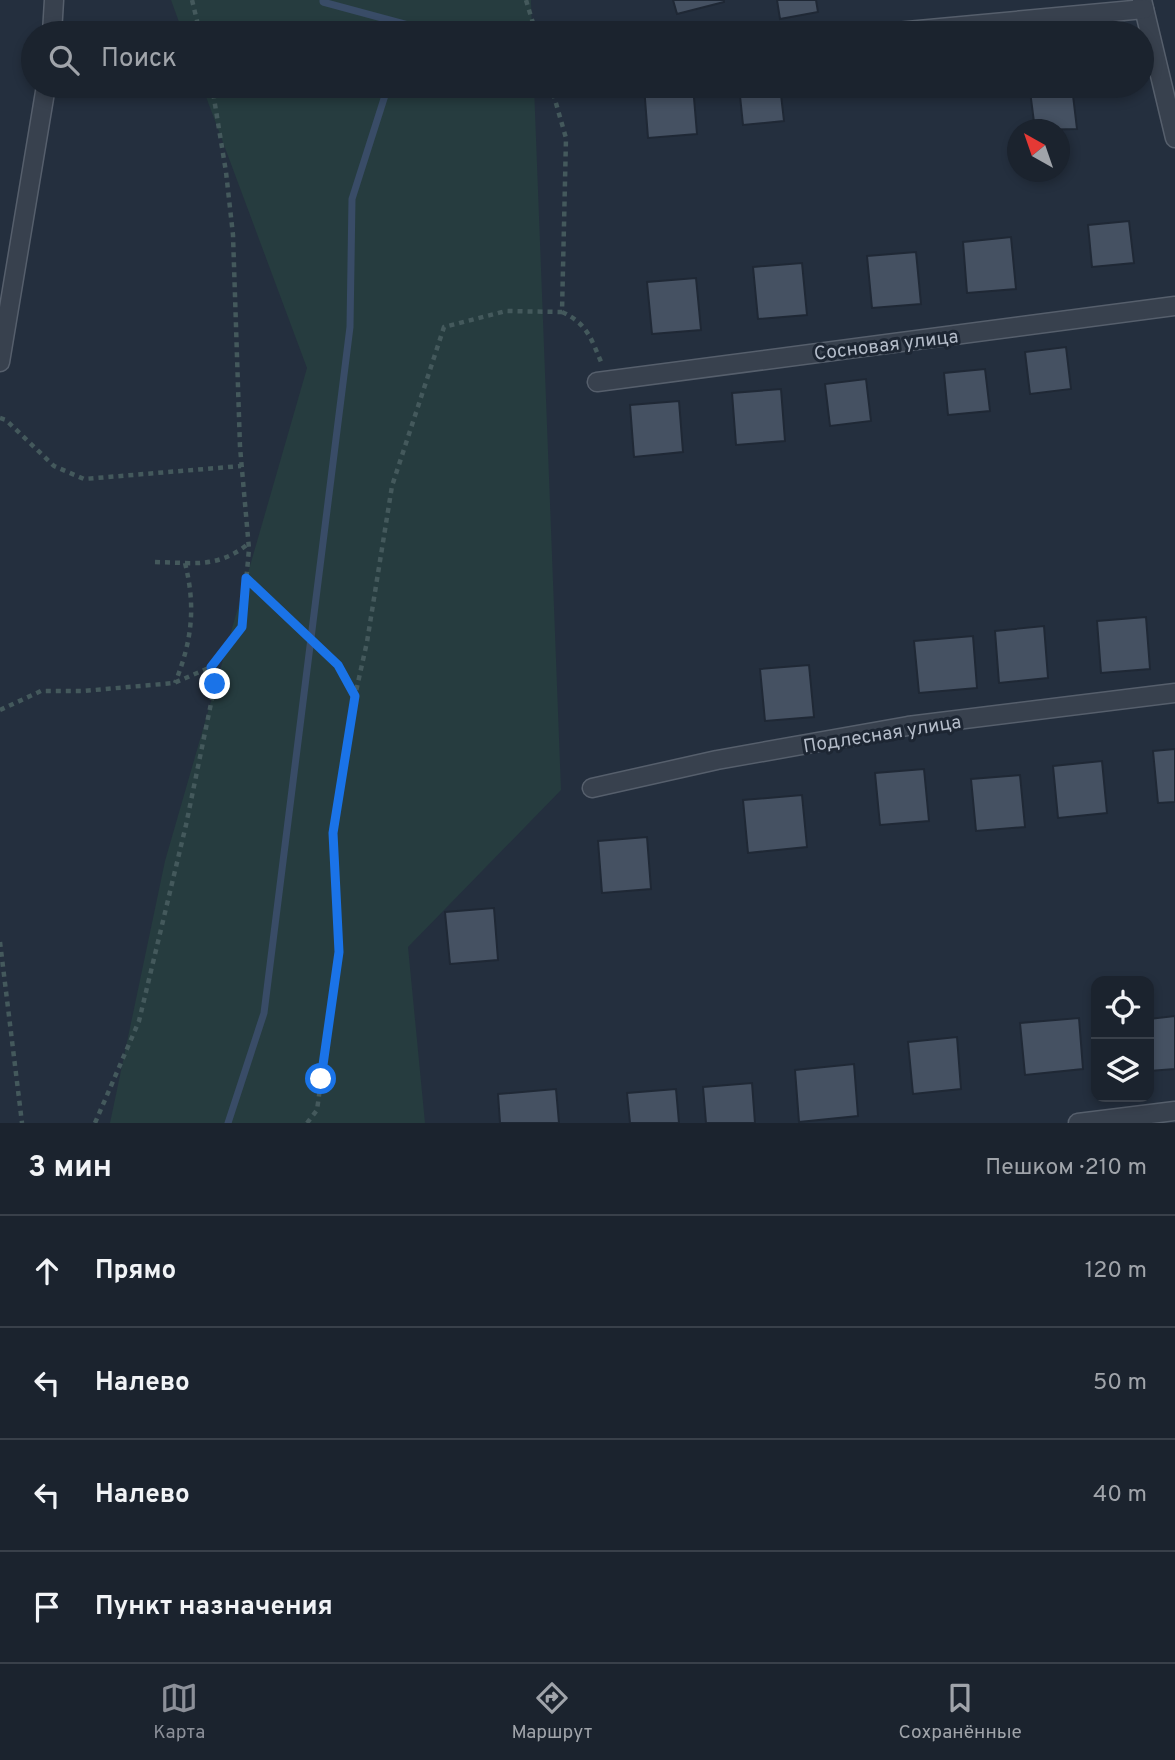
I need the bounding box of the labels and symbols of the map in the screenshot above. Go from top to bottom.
north arrow [1007,119,1070,182]
street label: Сосновая улица [813,325,960,367]
route end [199,668,230,699]
street label: Подлесная улица [802,711,963,759]
route start [305,1063,336,1094]

